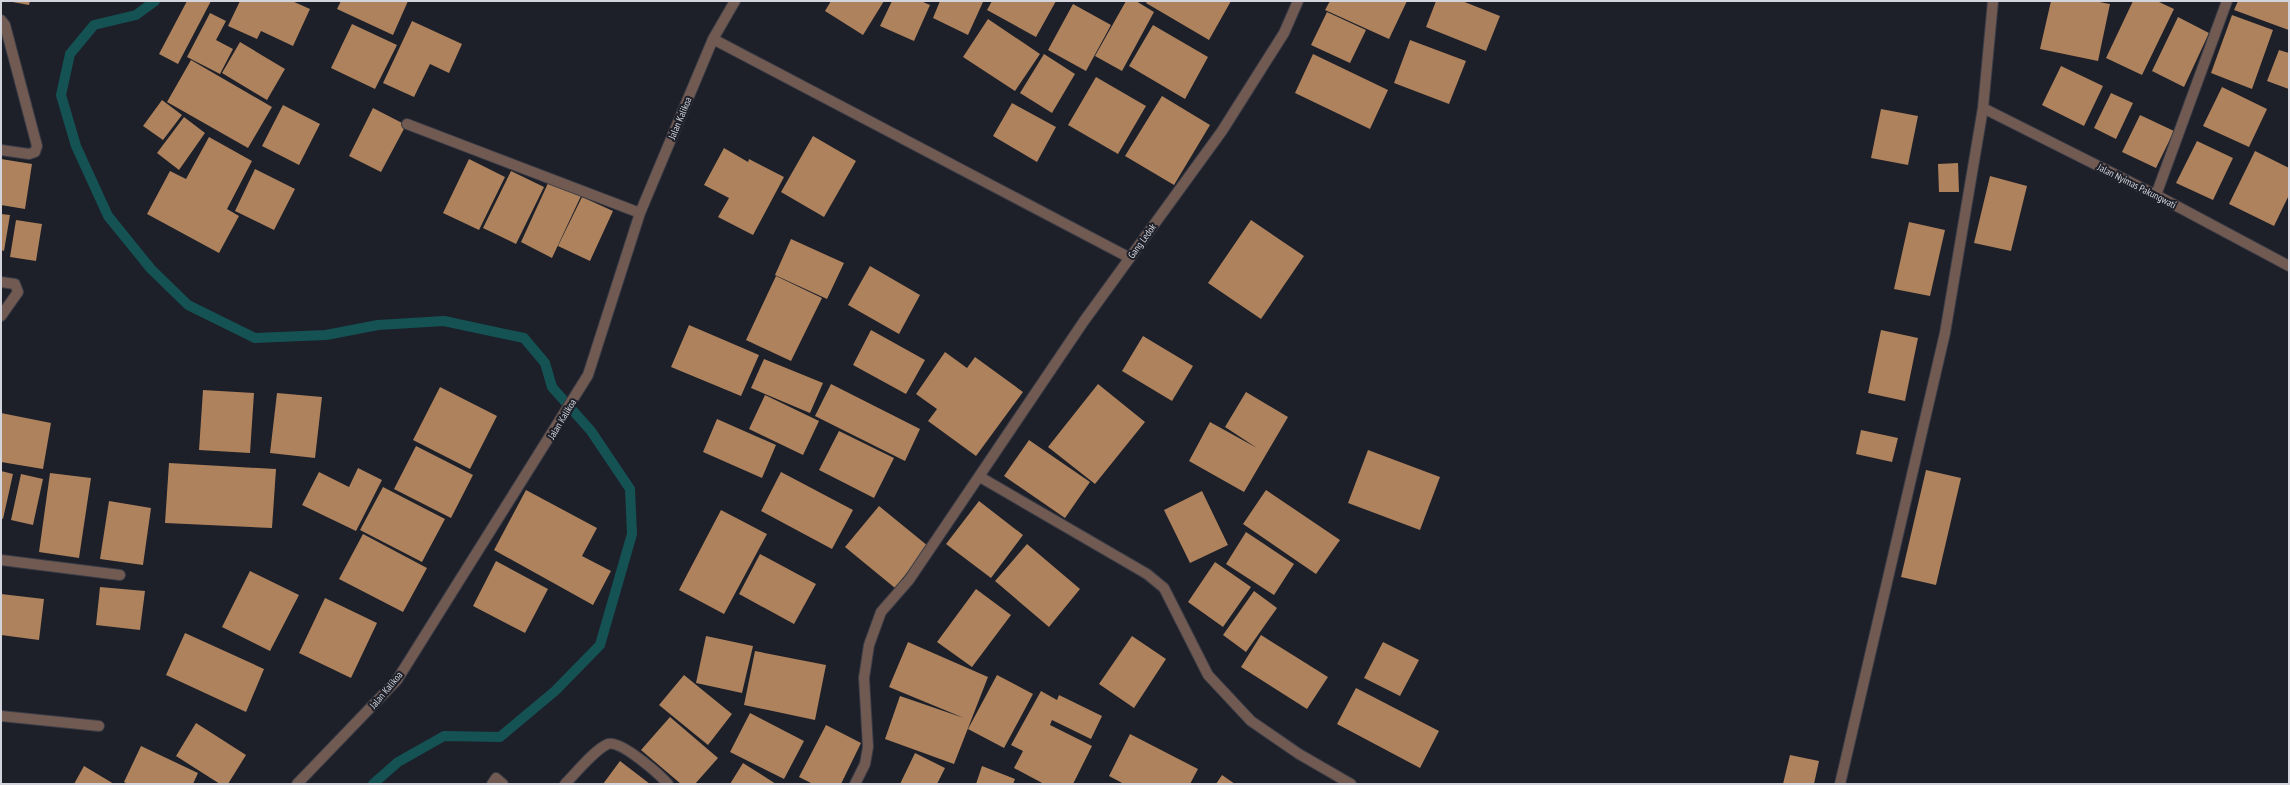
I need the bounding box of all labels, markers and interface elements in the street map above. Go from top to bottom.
street label: Jalan Kalikoa [665,95,695,142]
street label: Jalan Nyimas Pakungwati [2095,160,2179,211]
street label: Gang Ledok [1125,221,1159,261]
street label: Jalan Kalikoa [544,397,579,442]
street label: Jalan Kalikoa [366,669,405,712]

